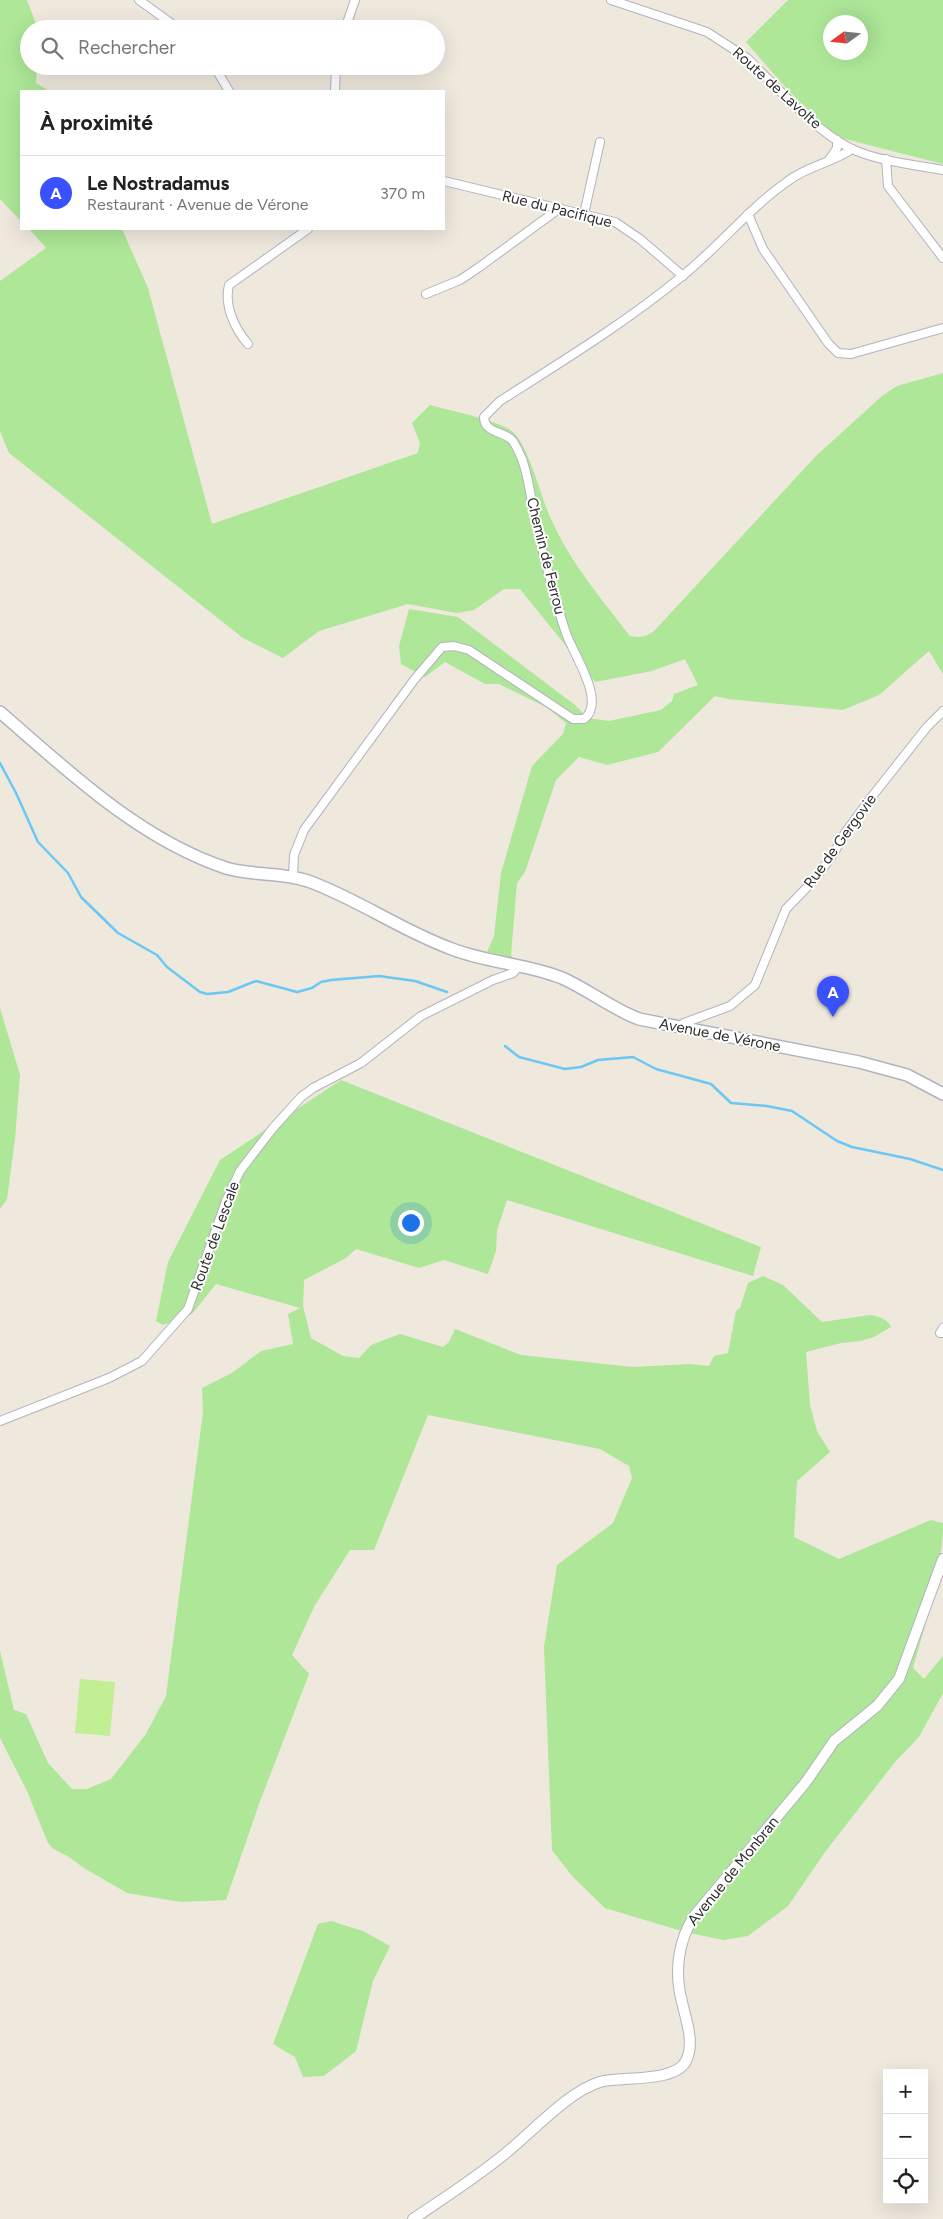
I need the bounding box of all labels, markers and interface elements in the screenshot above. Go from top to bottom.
north arrow [823,15,868,60]
search box [20,20,445,75]
icon: search [38,34,66,62]
text: Rechercher [78,36,176,59]
street label: Route de Lavolte [729,43,825,133]
text: À proximité [40,110,153,135]
text: Le Nostradamus [87,172,229,195]
text: A [50,184,62,203]
text: 370 m [380,184,425,203]
street label: Rue du Pacifique [500,187,614,231]
text: Restaurant · Avenue de Vérone [87,195,309,214]
street label: Chemin de Ferrou [523,496,569,616]
street label: Rue de Gergovie [800,790,880,892]
pin: A [817,976,849,1017]
street label: Avenue de Vérone [658,1014,782,1056]
street label: Route de Lescale [187,1179,243,1293]
your location [398,1210,424,1236]
street label: Avenue de Monbran [684,1813,782,1929]
map controls [883,2069,928,2204]
button: + [883,2069,928,2114]
button: − [883,2114,928,2159]
button: locate [883,2159,928,2204]

